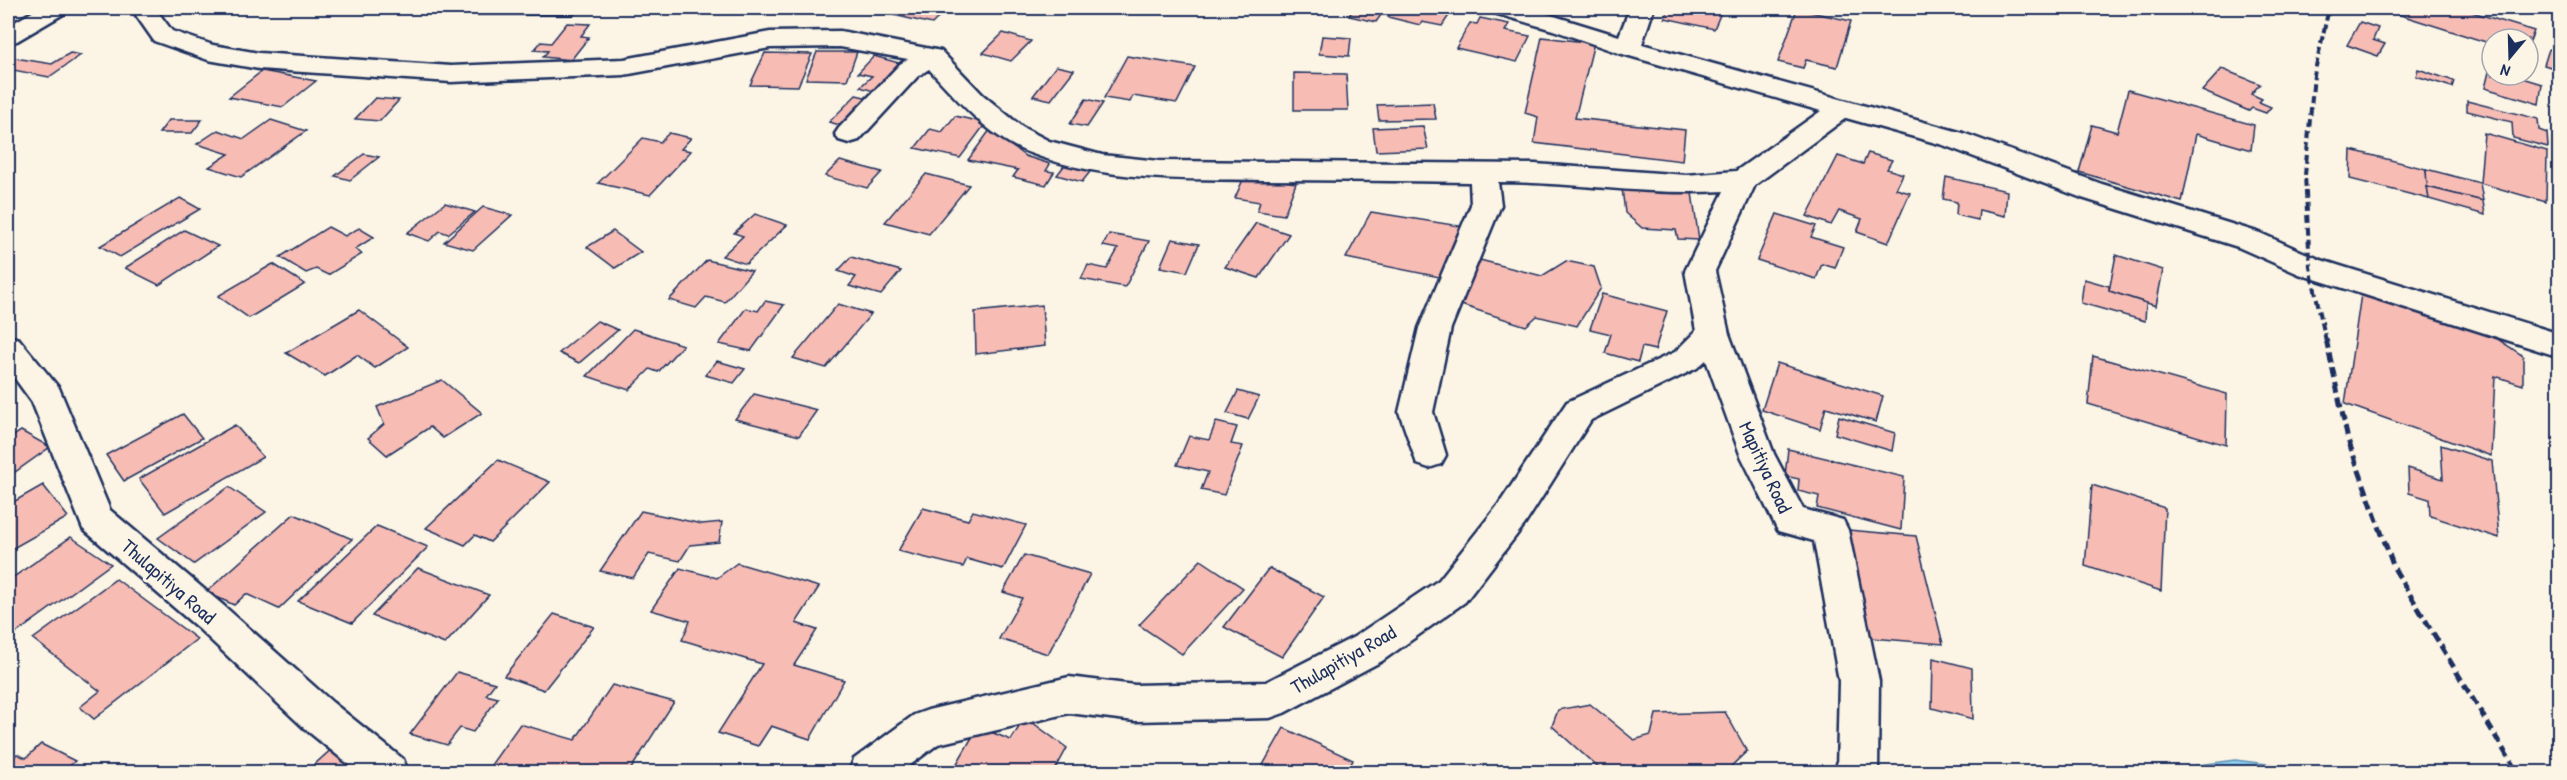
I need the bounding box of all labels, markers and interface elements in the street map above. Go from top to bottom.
north arrow [2480,27,2540,87]
text: N [2497,59,2513,83]
street label: Mapitiya Road [1733,417,1799,517]
street label: Thulapitiya Road [116,532,222,630]
street label: Thulapitiya Road [1286,618,1401,700]

